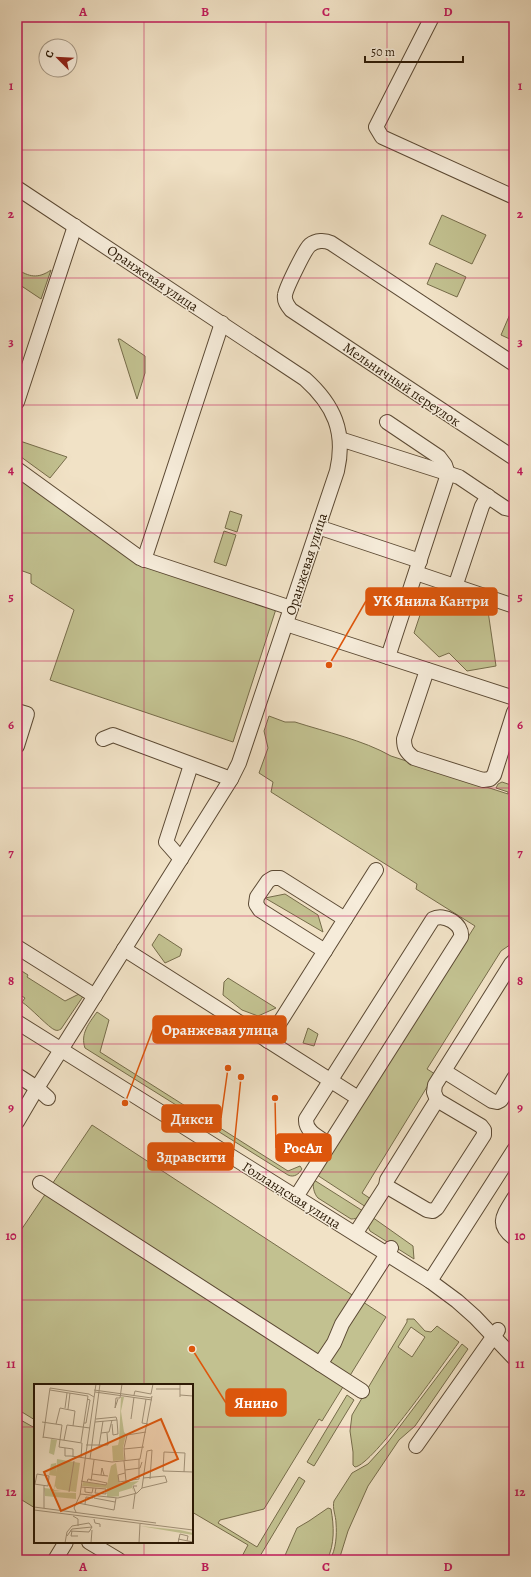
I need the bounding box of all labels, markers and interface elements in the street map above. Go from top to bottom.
text: A [78,3,88,20]
text: B [201,3,209,20]
text: C [322,3,330,20]
text: D [443,3,453,20]
north arrow [38,38,78,78]
scale bar [365,38,463,64]
text: 50 m [371,44,395,60]
text: С [41,48,58,60]
text: 1 [9,77,14,94]
text: 1 [518,77,523,94]
text: 2 [8,205,15,222]
text: 2 [517,205,524,222]
street label: Оранжевая улица [103,241,203,316]
text: 3 [8,333,14,350]
text: 3 [517,333,523,350]
street label: Мельничный переулок [339,338,464,431]
text: 4 [8,461,14,478]
text: 4 [517,461,523,478]
street label: Оранжевая улица [281,510,332,618]
text: 5 [8,588,14,605]
callout: УК Янила Кантри [366,588,497,615]
text: 5 [517,588,523,605]
text: УК Янила Кантри [373,591,489,611]
text: 6 [8,716,14,733]
text: 6 [517,716,523,733]
text: 7 [8,844,14,861]
text: 7 [517,844,523,861]
text: 8 [8,972,14,989]
text: 8 [517,972,523,989]
callout: Оранжевая улица [153,1016,286,1043]
text: Оранжевая улица [162,1020,279,1040]
text: 9 [8,1099,14,1116]
text: 9 [517,1099,523,1116]
callout: Дикси [162,1105,221,1132]
text: Дикси [171,1109,213,1129]
callout: РосАл [276,1134,331,1161]
text: РосАл [283,1138,323,1158]
callout: Здравсити [148,1143,233,1170]
text: Здравсити [156,1147,226,1167]
street label: Голландская улица [239,1157,345,1234]
text: 10 [5,1227,17,1244]
text: 10 [514,1227,526,1244]
text: 11 [6,1355,16,1372]
text: 11 [515,1355,525,1372]
inset map [34,1384,193,1543]
callout: Янино [226,1389,286,1416]
text: Янино [234,1393,278,1413]
text: 12 [6,1483,17,1500]
text: 12 [515,1483,526,1500]
text: A [78,1558,88,1575]
text: B [201,1558,209,1575]
text: C [322,1558,330,1575]
text: D [443,1558,453,1575]

